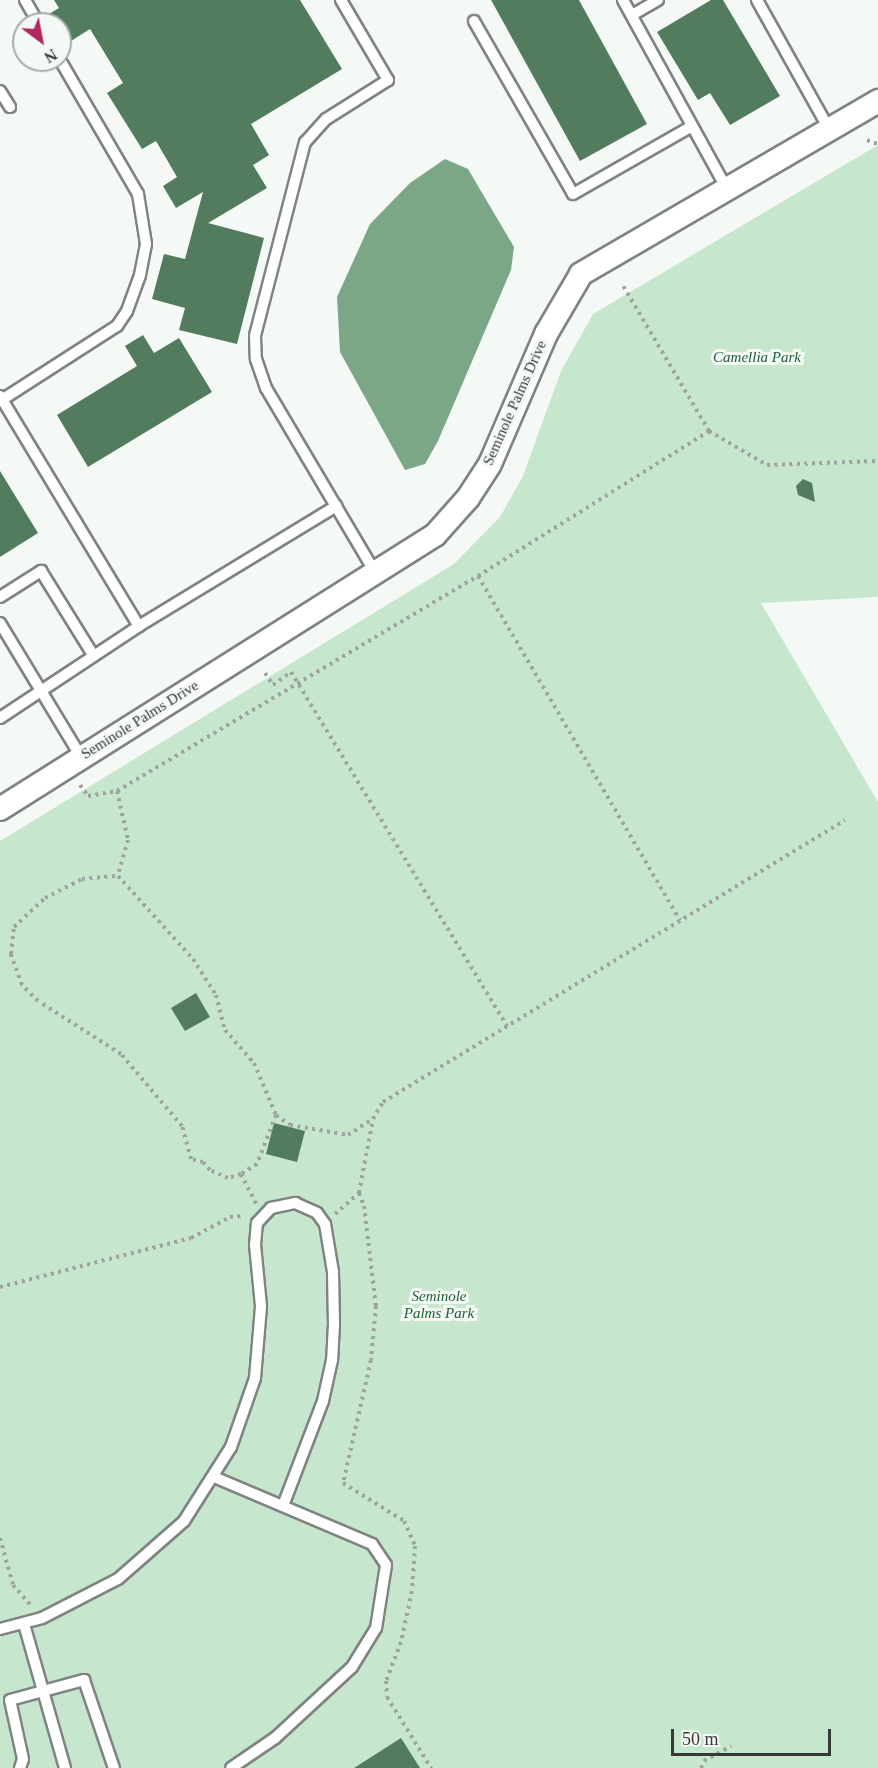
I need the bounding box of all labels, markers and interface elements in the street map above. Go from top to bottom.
north arrow [12,12,72,72]
text: N [41,46,60,66]
street label: Seminole Palms Drive [479,338,551,468]
park label: Camellia Park [713,349,801,367]
street label: Seminole Palms Drive [78,677,202,763]
park label: Seminole Palms Park [404,1287,474,1322]
scale bar [674,1717,834,1755]
text: 50 m [682,1729,719,1749]

